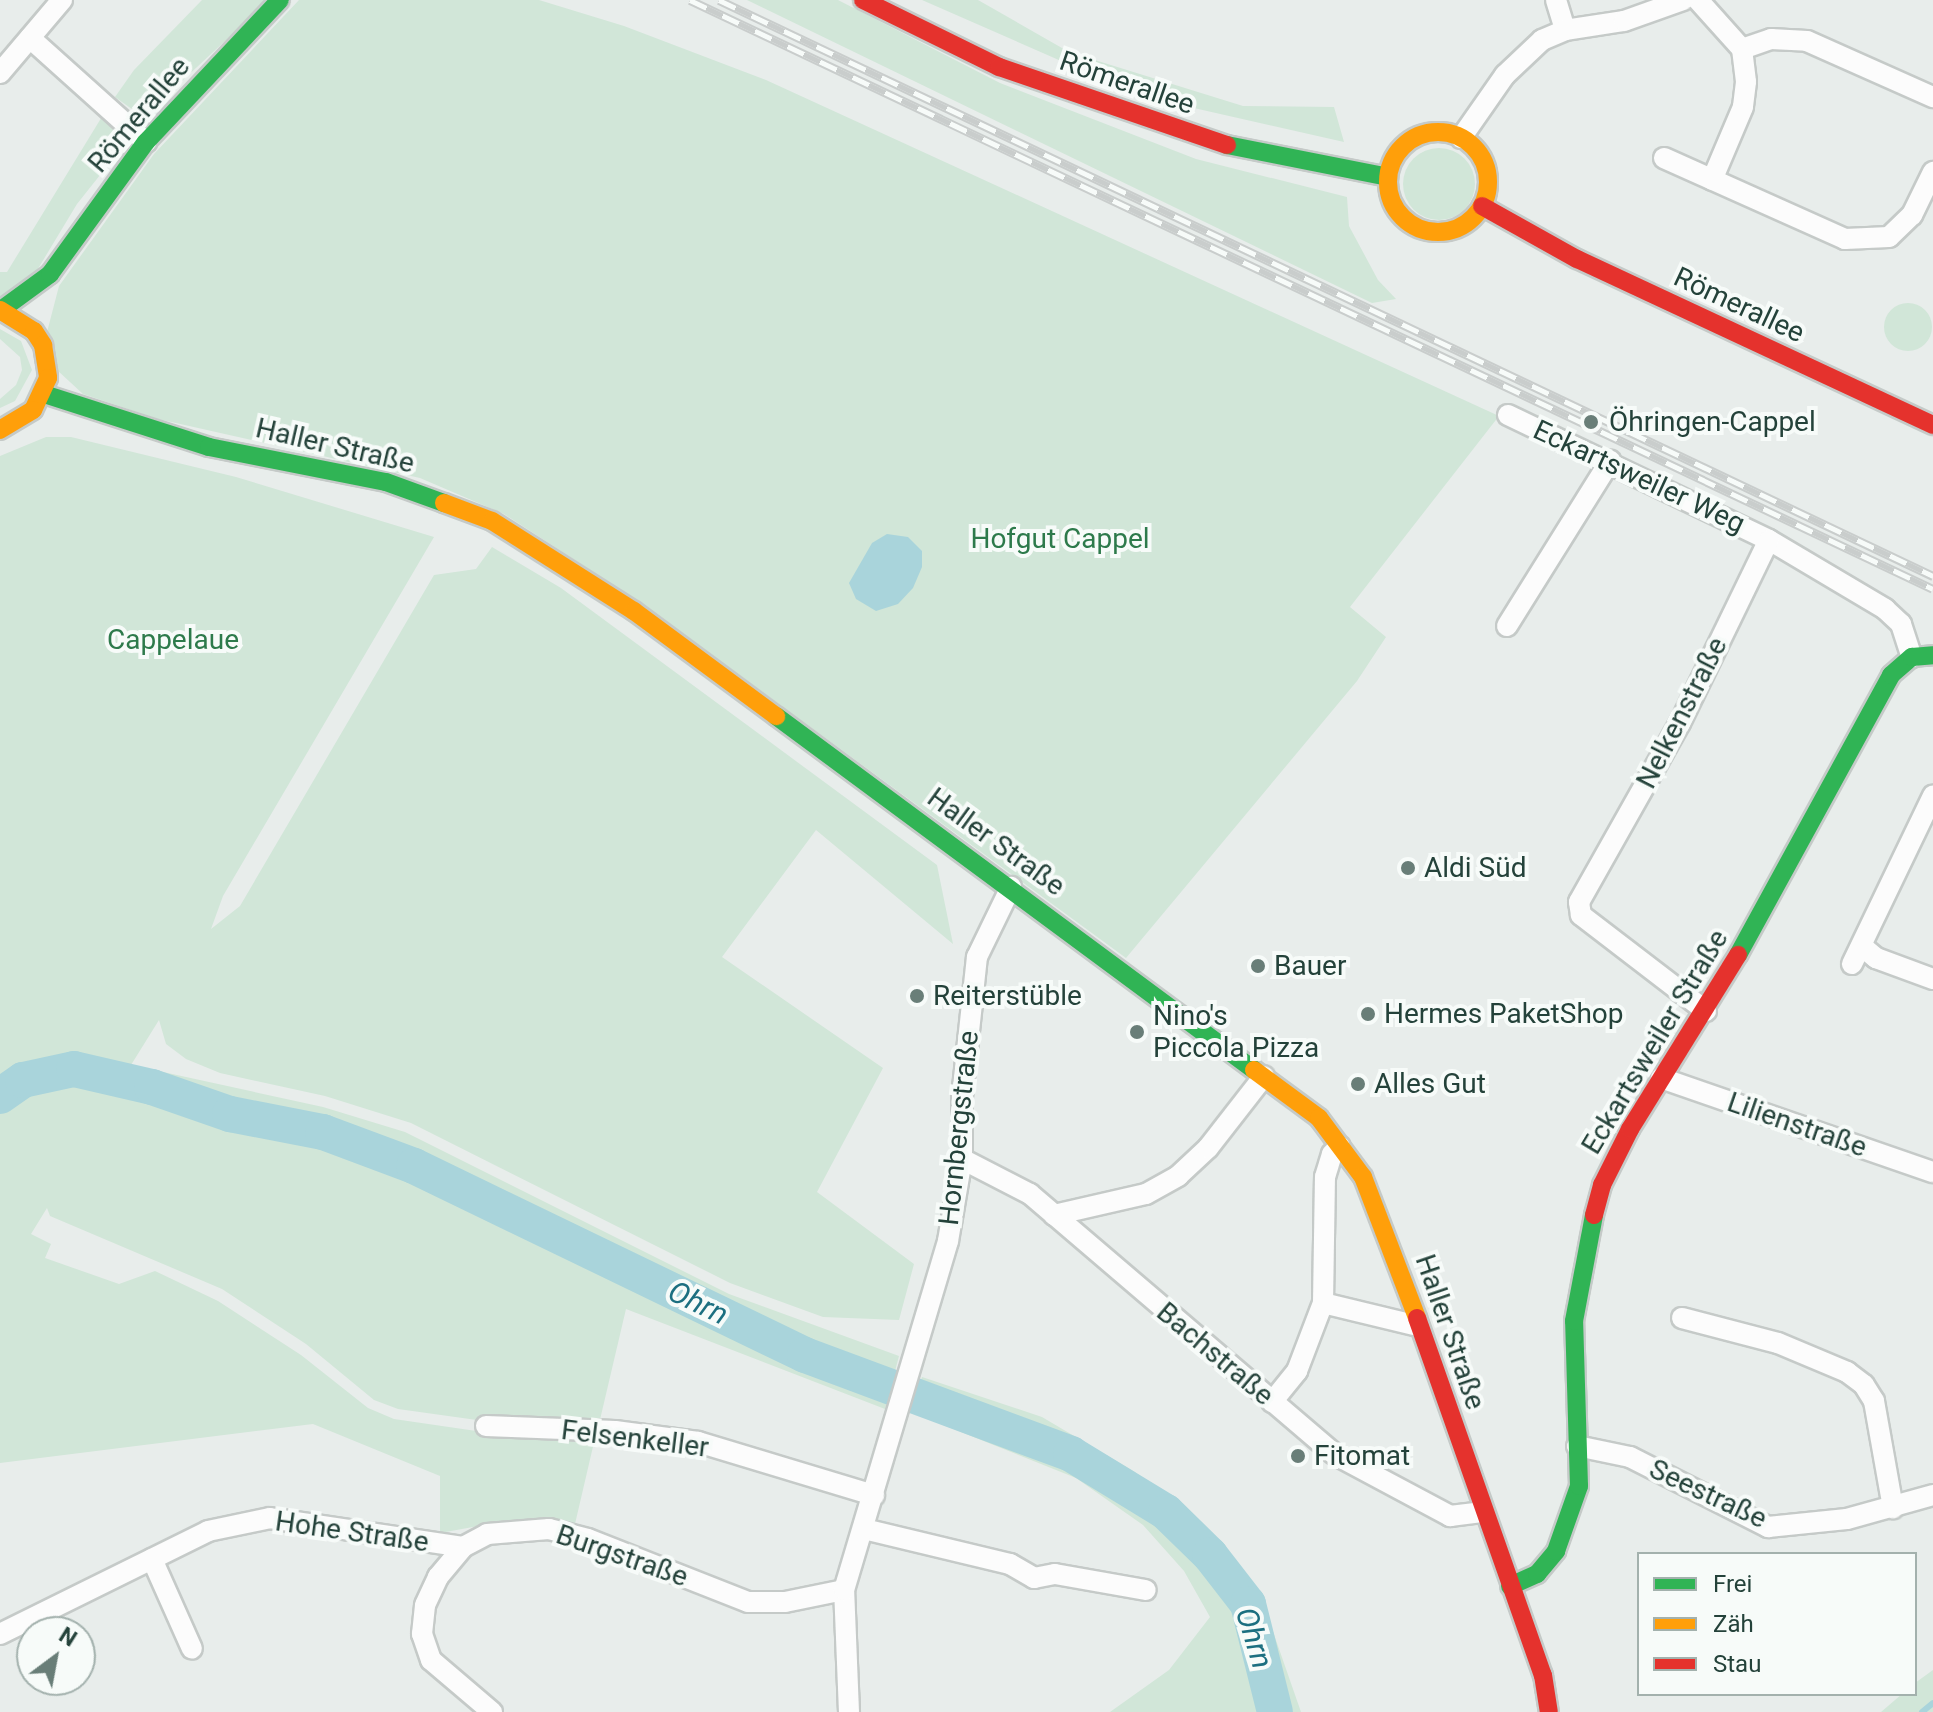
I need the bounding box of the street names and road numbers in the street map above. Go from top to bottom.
street label: Römerallee [1055,44,1199,122]
street label: Römerallee [81,51,197,179]
street label: Römerallee [1668,260,1810,350]
street label: Haller Straße [253,411,417,481]
street label: Eckartsweiler Weg [1528,413,1750,541]
street label: Nelkenstraße [1630,632,1734,794]
street label: Haller Straße [921,781,1071,903]
street label: Eckartsweiler Straße [1575,924,1735,1160]
street label: Hornbergstraße [932,1029,986,1227]
street label: Lilienstraße [1723,1085,1871,1165]
street label: Haller Straße [1408,1250,1492,1414]
street label: Bachstraße [1150,1295,1280,1413]
street label: Felsenkeller [559,1413,711,1465]
street label: Seestraße [1644,1452,1772,1536]
street label: Hohe Straße [273,1505,431,1559]
street label: Burgstraße [552,1518,692,1594]

